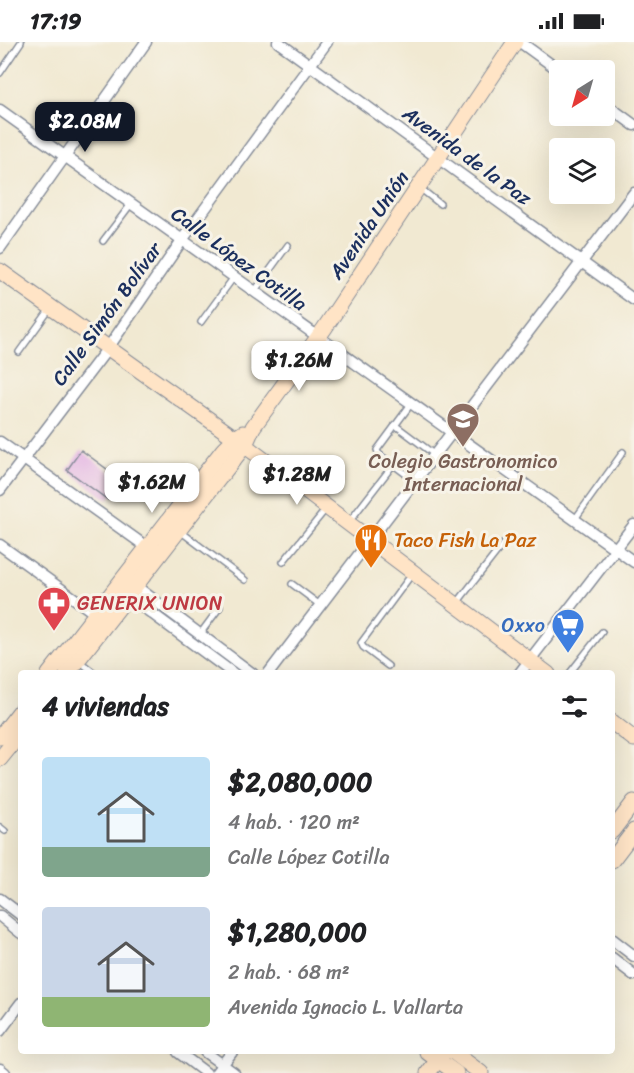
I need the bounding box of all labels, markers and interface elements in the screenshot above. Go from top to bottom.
text: 17:19 [30,2,82,41]
north arrow [549,60,615,126]
map controls [549,60,615,204]
street label: Avenida de la Paz [394,96,540,216]
pin: $2.08M [36,102,134,153]
text: $2.08M [49,104,121,139]
button: layers [549,138,615,204]
street label: Avenida Unión [319,163,419,288]
street label: Calle López Cotilla [163,197,315,321]
street label: Calle Simón Bolívar [43,233,172,393]
pin: $1.26M [250,341,348,392]
text: $1.26M [265,343,333,378]
school or university icon: Colegio Gastronomico Internacional [445,401,481,448]
place label: Colegio Gastronomico Internacional [369,444,558,502]
pin: $1.28M [248,455,346,506]
text: $1.28M [263,457,331,492]
pin: $1.62M [103,463,201,514]
text: $1.62M [118,465,186,500]
restaurant icon: Taco Fish La Paz [353,522,389,569]
place label: Taco Fish La Paz [394,523,537,558]
pharmacy icon: GENERIX UNION [36,585,72,632]
place label: GENERIX UNION [77,586,223,621]
supermarket icon: Oxxo [550,607,586,654]
place label: Oxxo [501,608,545,643]
text: 4 viviendas [42,683,169,729]
icon: filters [558,690,591,723]
text: $2,080,000 [228,759,372,805]
icon: home [90,781,162,853]
text: 4 hab. · 120 m² [228,805,360,840]
text: Calle López Cotilla [228,840,390,875]
text: $1,280,000 [228,909,367,955]
icon: home [90,931,162,1003]
text: 2 hab. · 68 m² [228,955,350,990]
text: Avenida Ignacio L. Vallarta [228,990,463,1025]

